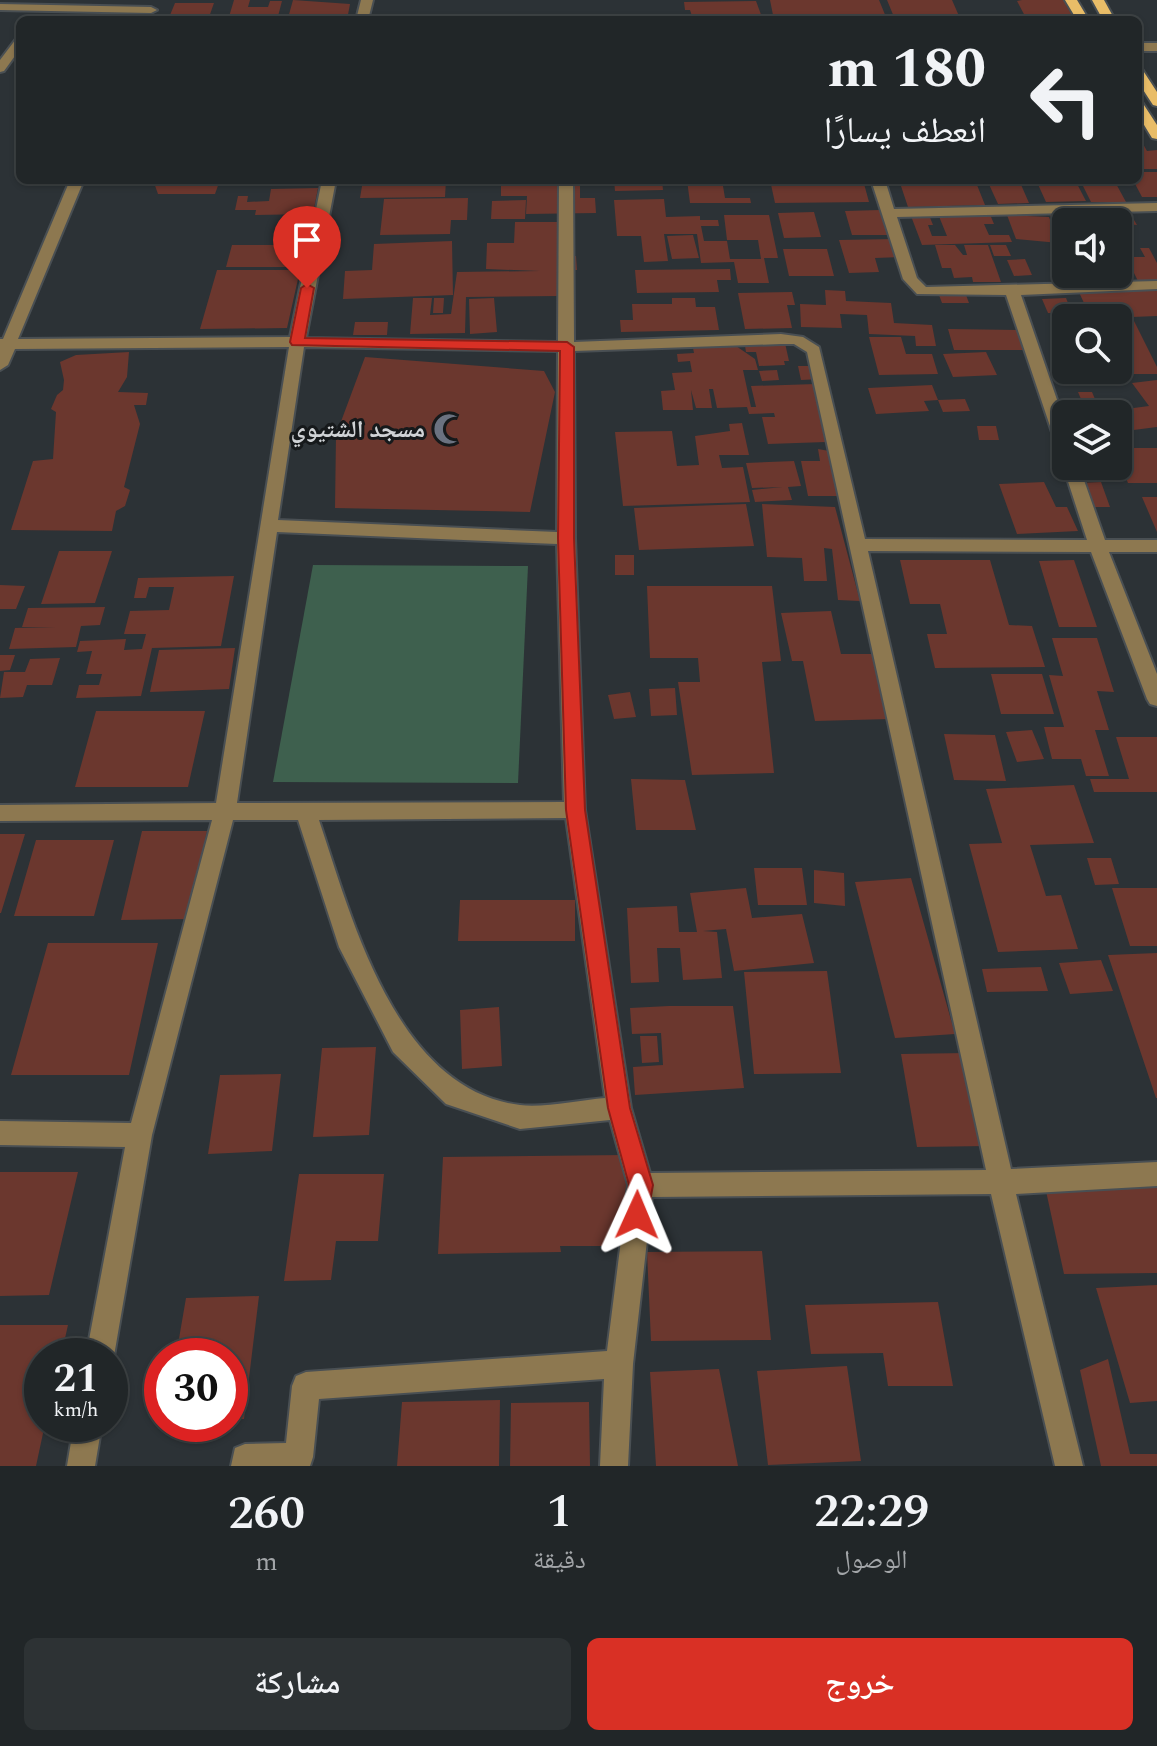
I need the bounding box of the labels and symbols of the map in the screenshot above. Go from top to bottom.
pin [273,206,341,288]
place label: مسجد الشتيوي [291,412,425,448]
mosque icon: مسجد الشتيوي [432,412,466,446]
position arrow [595,1173,679,1257]
speed limit sign: 30 [144,1338,248,1442]

